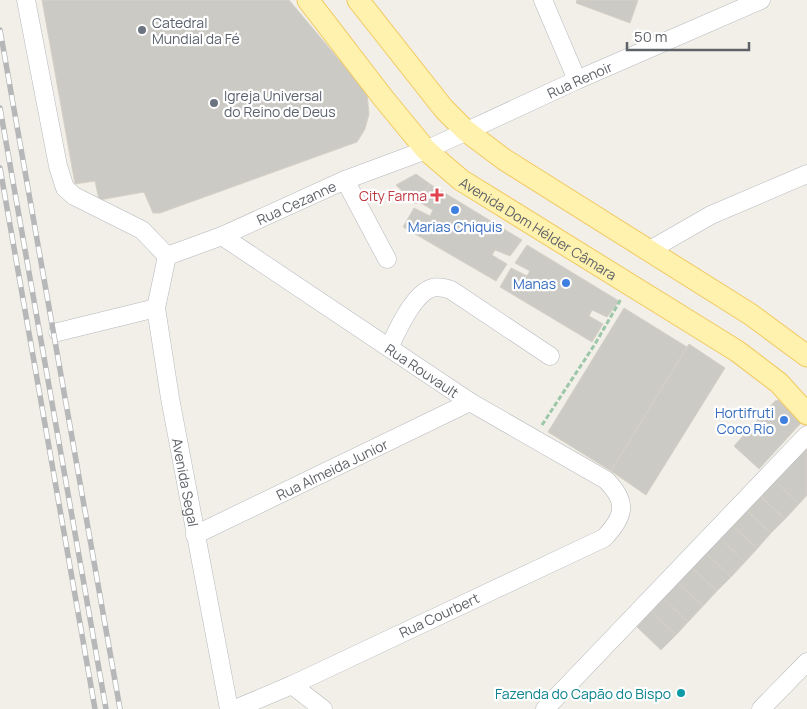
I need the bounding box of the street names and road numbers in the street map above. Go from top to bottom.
street label: Rua Renoir [544,56,615,102]
street label: Avenida Dom Hélder Câmara [456,172,621,284]
street label: Rua Cezanne [253,176,339,229]
street label: Rua Rouvault [382,339,463,402]
street label: Rua Almeida Junior [273,434,391,504]
street label: Avenida Segal [168,436,204,528]
street label: Rua Courbert [396,588,483,642]

